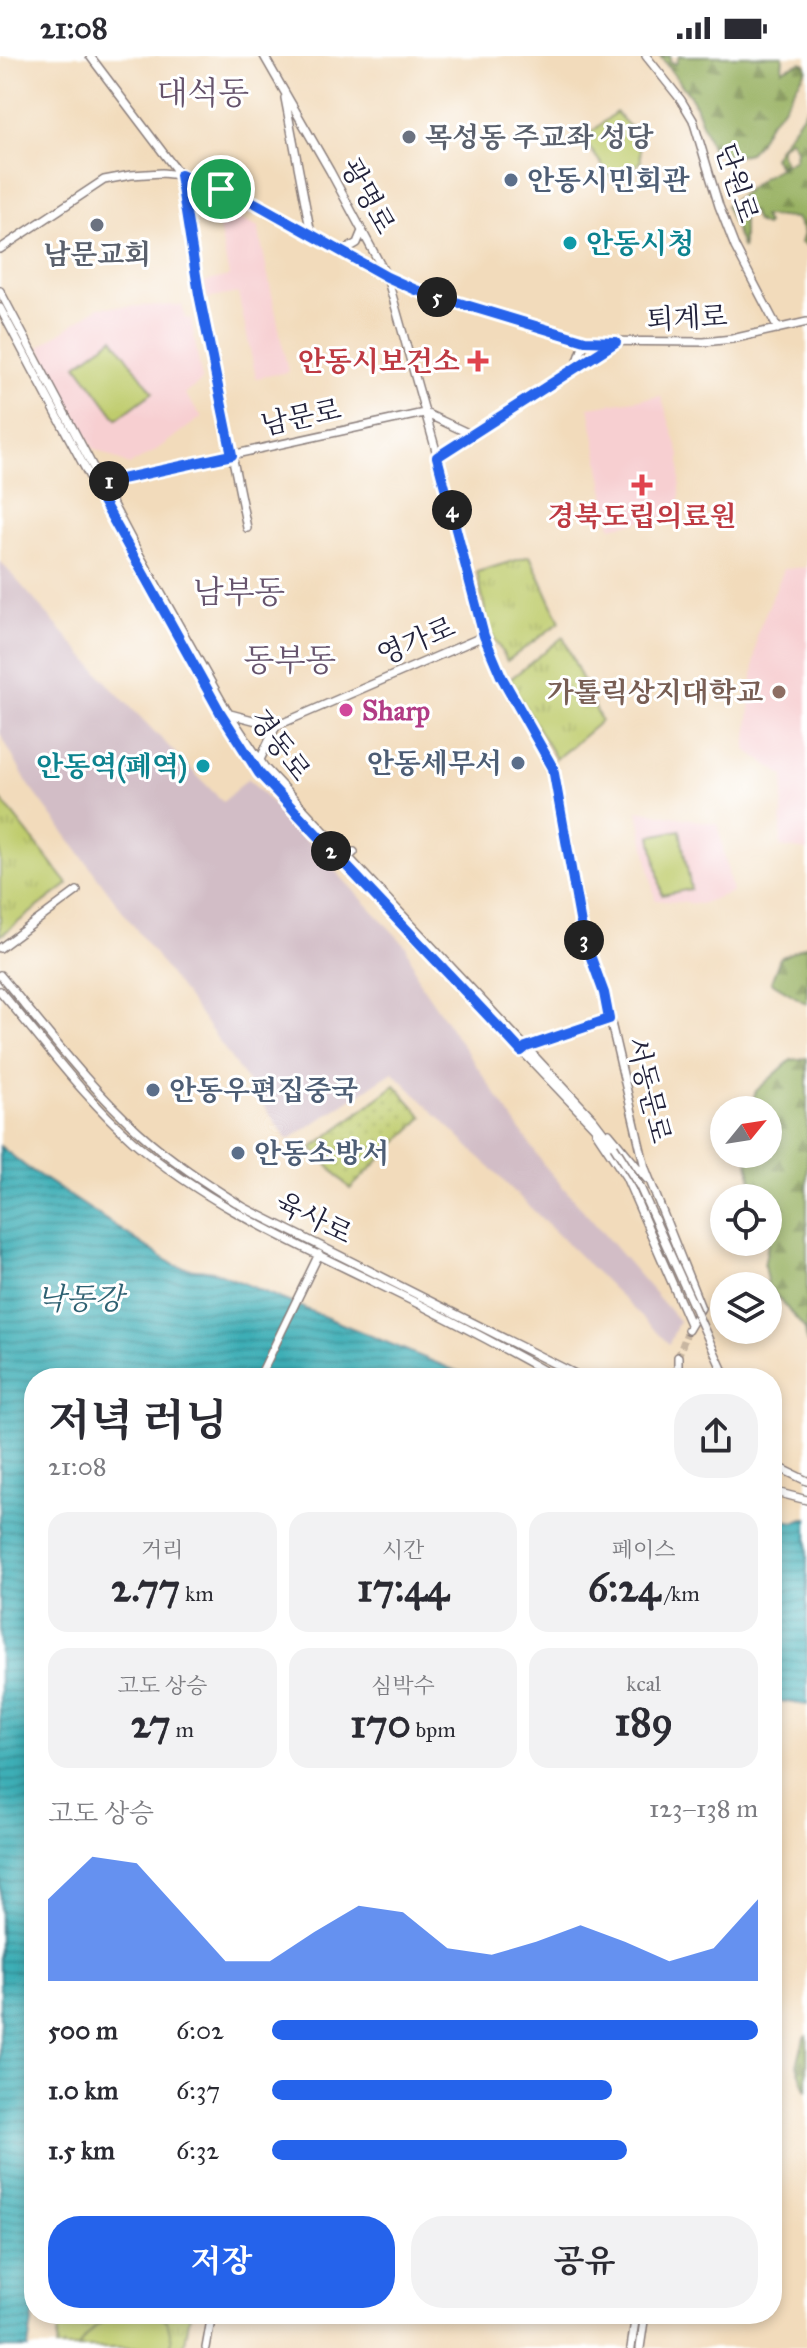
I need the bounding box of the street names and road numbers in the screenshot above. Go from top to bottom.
street label: 단원로 [708,139,766,227]
street label: 광명로 [333,152,403,240]
street label: 퇴계로 [646,298,728,338]
street label: 남문로 [258,391,344,443]
street label: 영가로 [372,609,460,673]
street label: 경동로 [242,702,318,788]
street label: 서동문로 [619,1033,679,1147]
street label: 육사로 [270,1184,358,1252]

